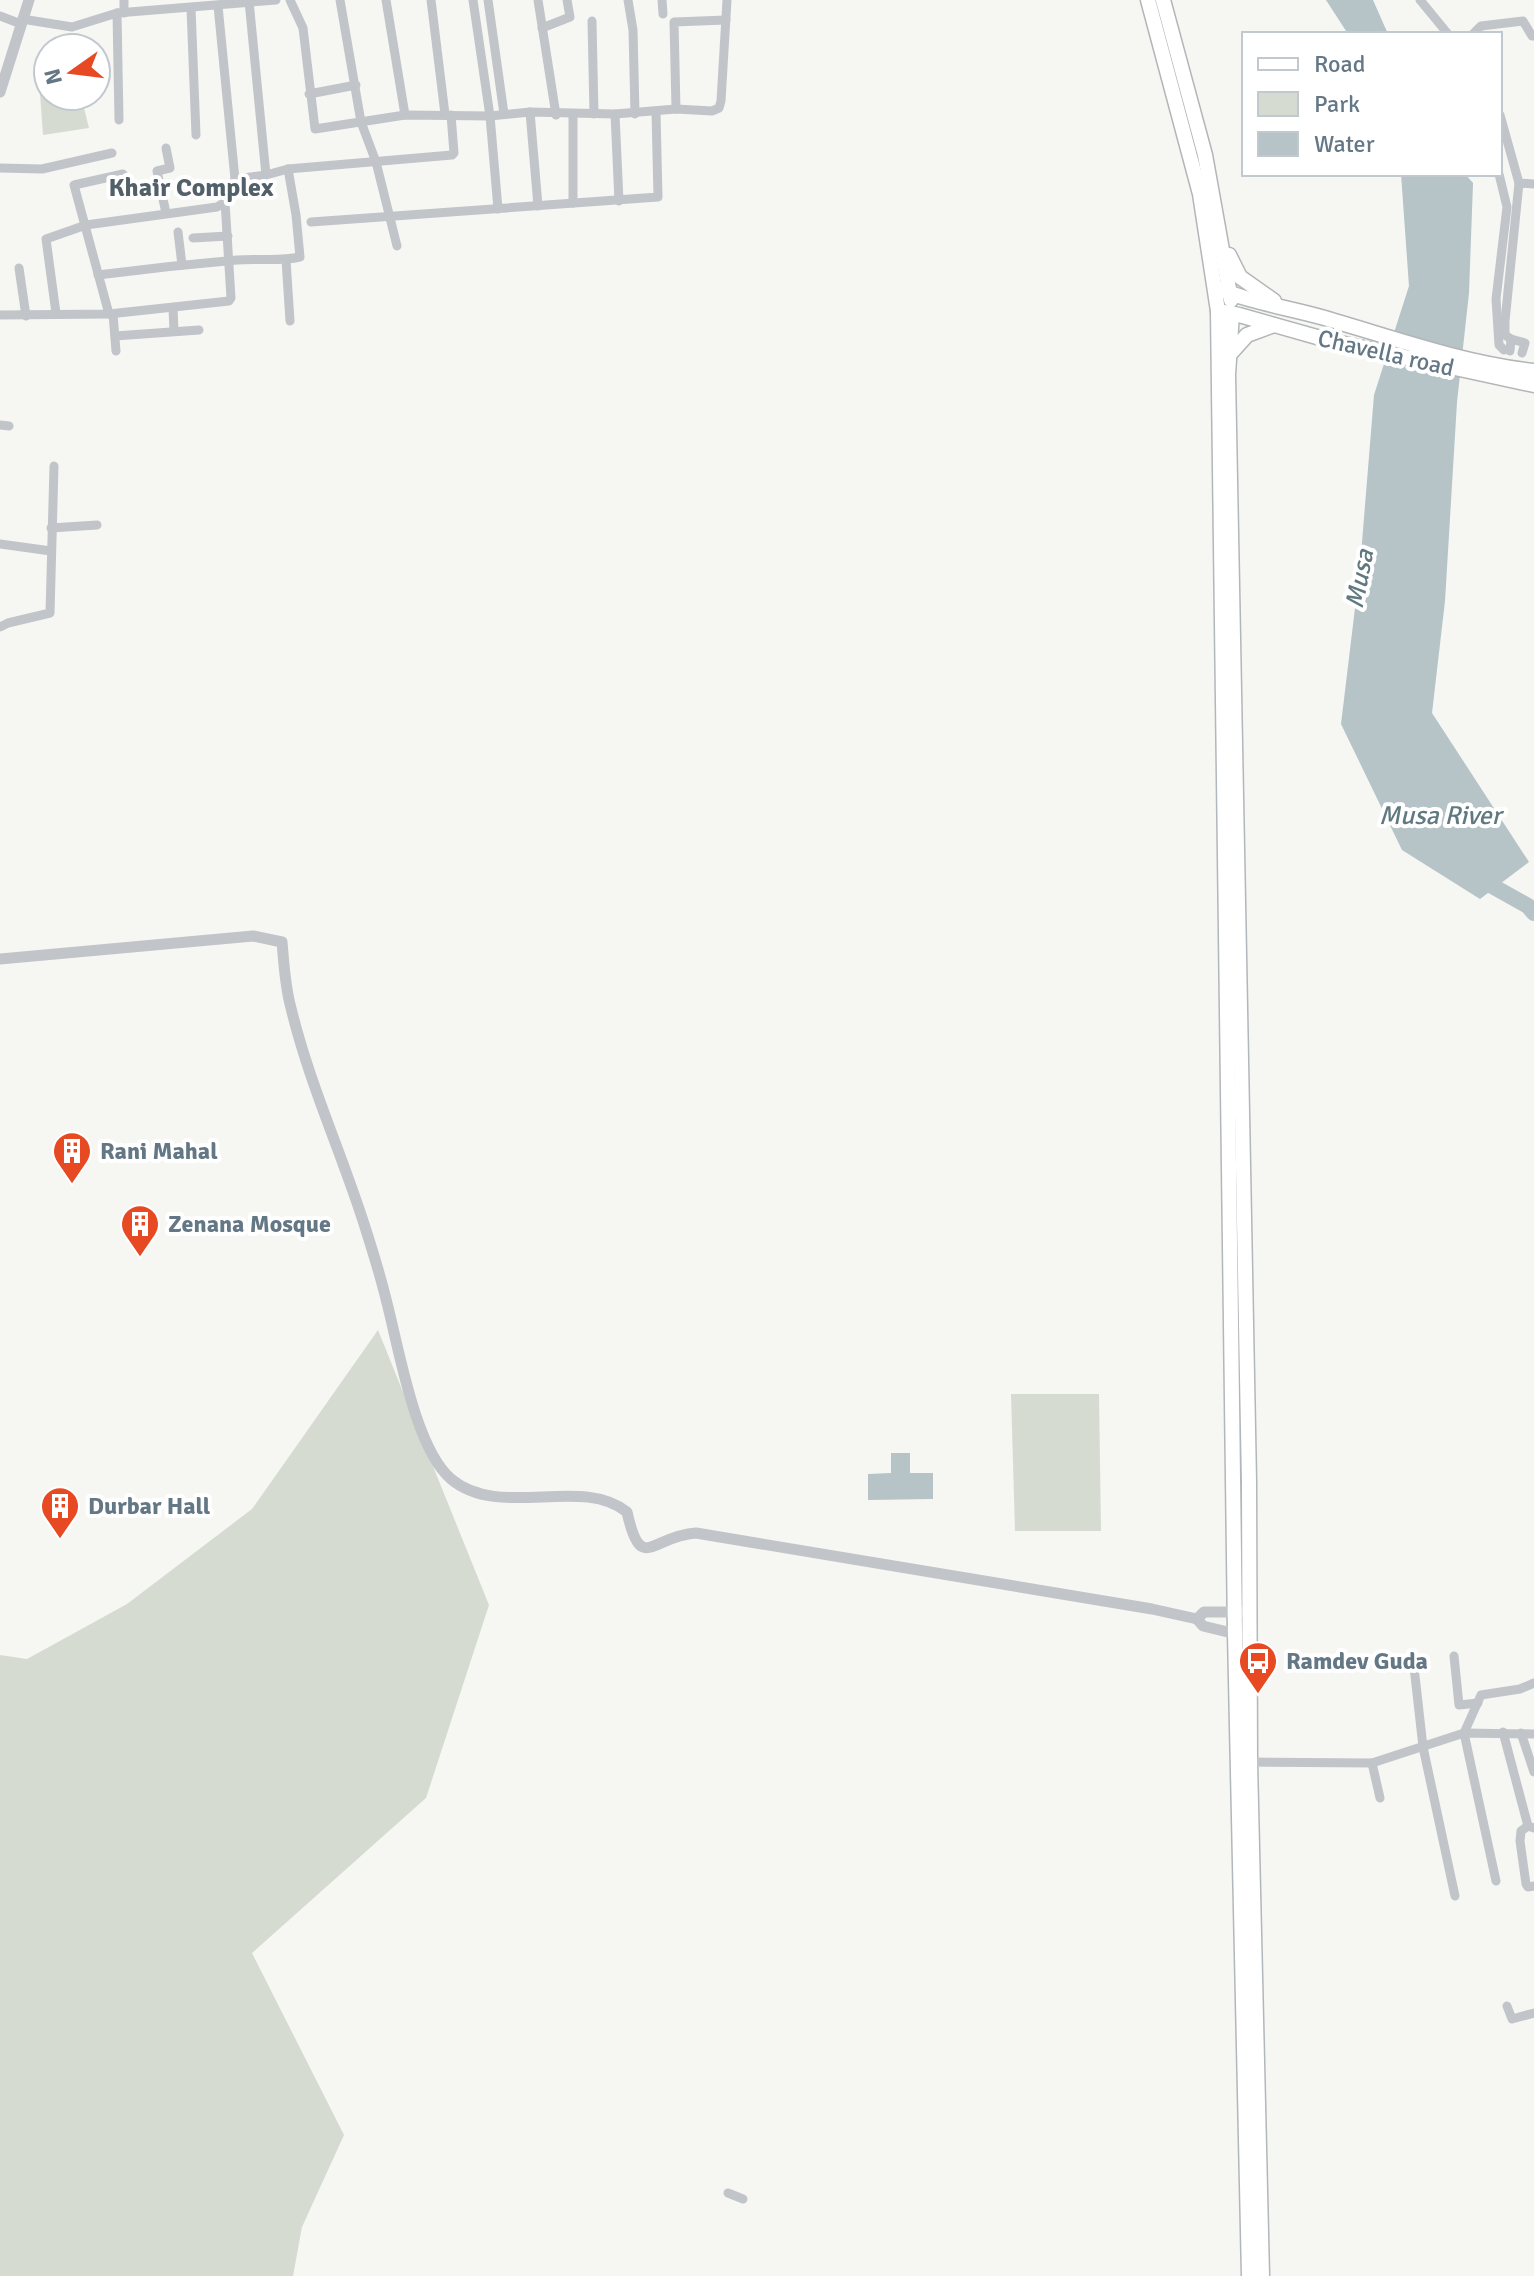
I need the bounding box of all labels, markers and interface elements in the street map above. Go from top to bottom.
north arrow [32,32,112,112]
legend [1242,32,1502,176]
text: Road [1314,49,1365,79]
text: N [38,66,68,87]
text: Park [1314,89,1360,119]
text: Water [1314,129,1375,159]
district label: Khair Complex [108,172,274,204]
street label: Chavella road [1315,323,1457,383]
water label: Musa [1339,546,1382,611]
water label: Musa River [1379,800,1504,832]
building icon: Rani Mahal [51,1130,93,1185]
place label: Rani Mahal [100,1136,218,1166]
building icon: Zenana Mosque [119,1203,161,1258]
place label: Zenana Mosque [168,1209,331,1239]
building icon: Durbar Hall [39,1485,81,1540]
place label: Durbar Hall [88,1491,211,1521]
bus stop icon: Ramdev Guda [1237,1640,1279,1695]
place label: Ramdev Guda [1286,1646,1428,1676]

